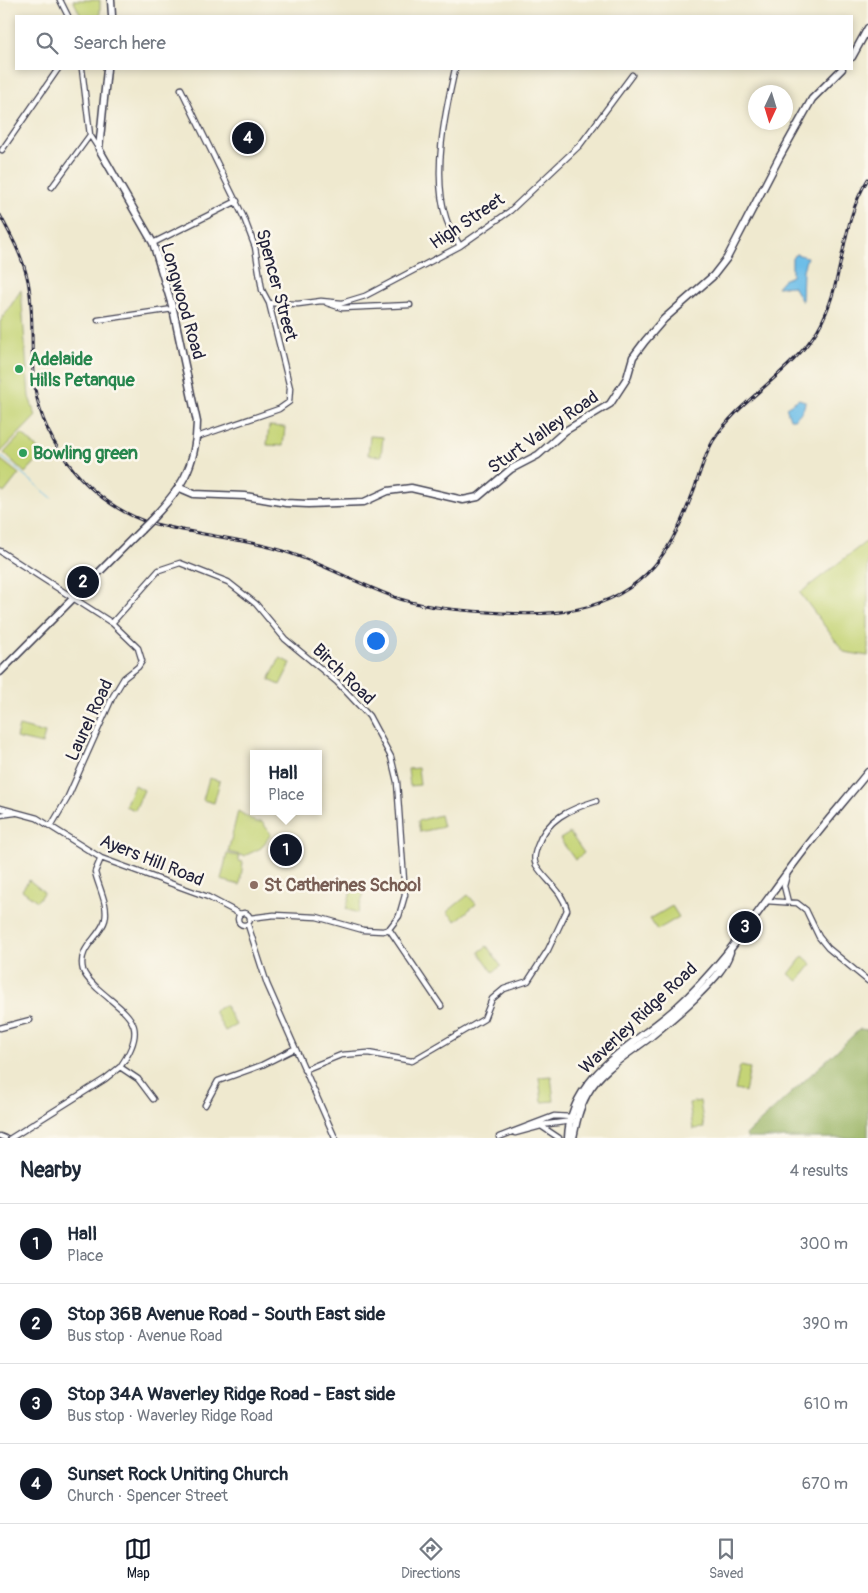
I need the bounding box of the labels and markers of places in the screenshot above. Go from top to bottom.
pin: 4 [232,119,264,157]
place label: Adelaide Hills Petanque [29,348,136,392]
marker: Adelaide Hills Petanque [13,363,25,375]
place label: Bowling green [33,442,138,465]
marker: Bowling green [17,447,29,459]
pin: 2 [67,563,99,601]
pin: 1 [270,831,302,869]
place label: St Catherines School [264,874,421,897]
marker: St Catherines School [248,879,260,891]
pin: 3 [729,908,761,946]

